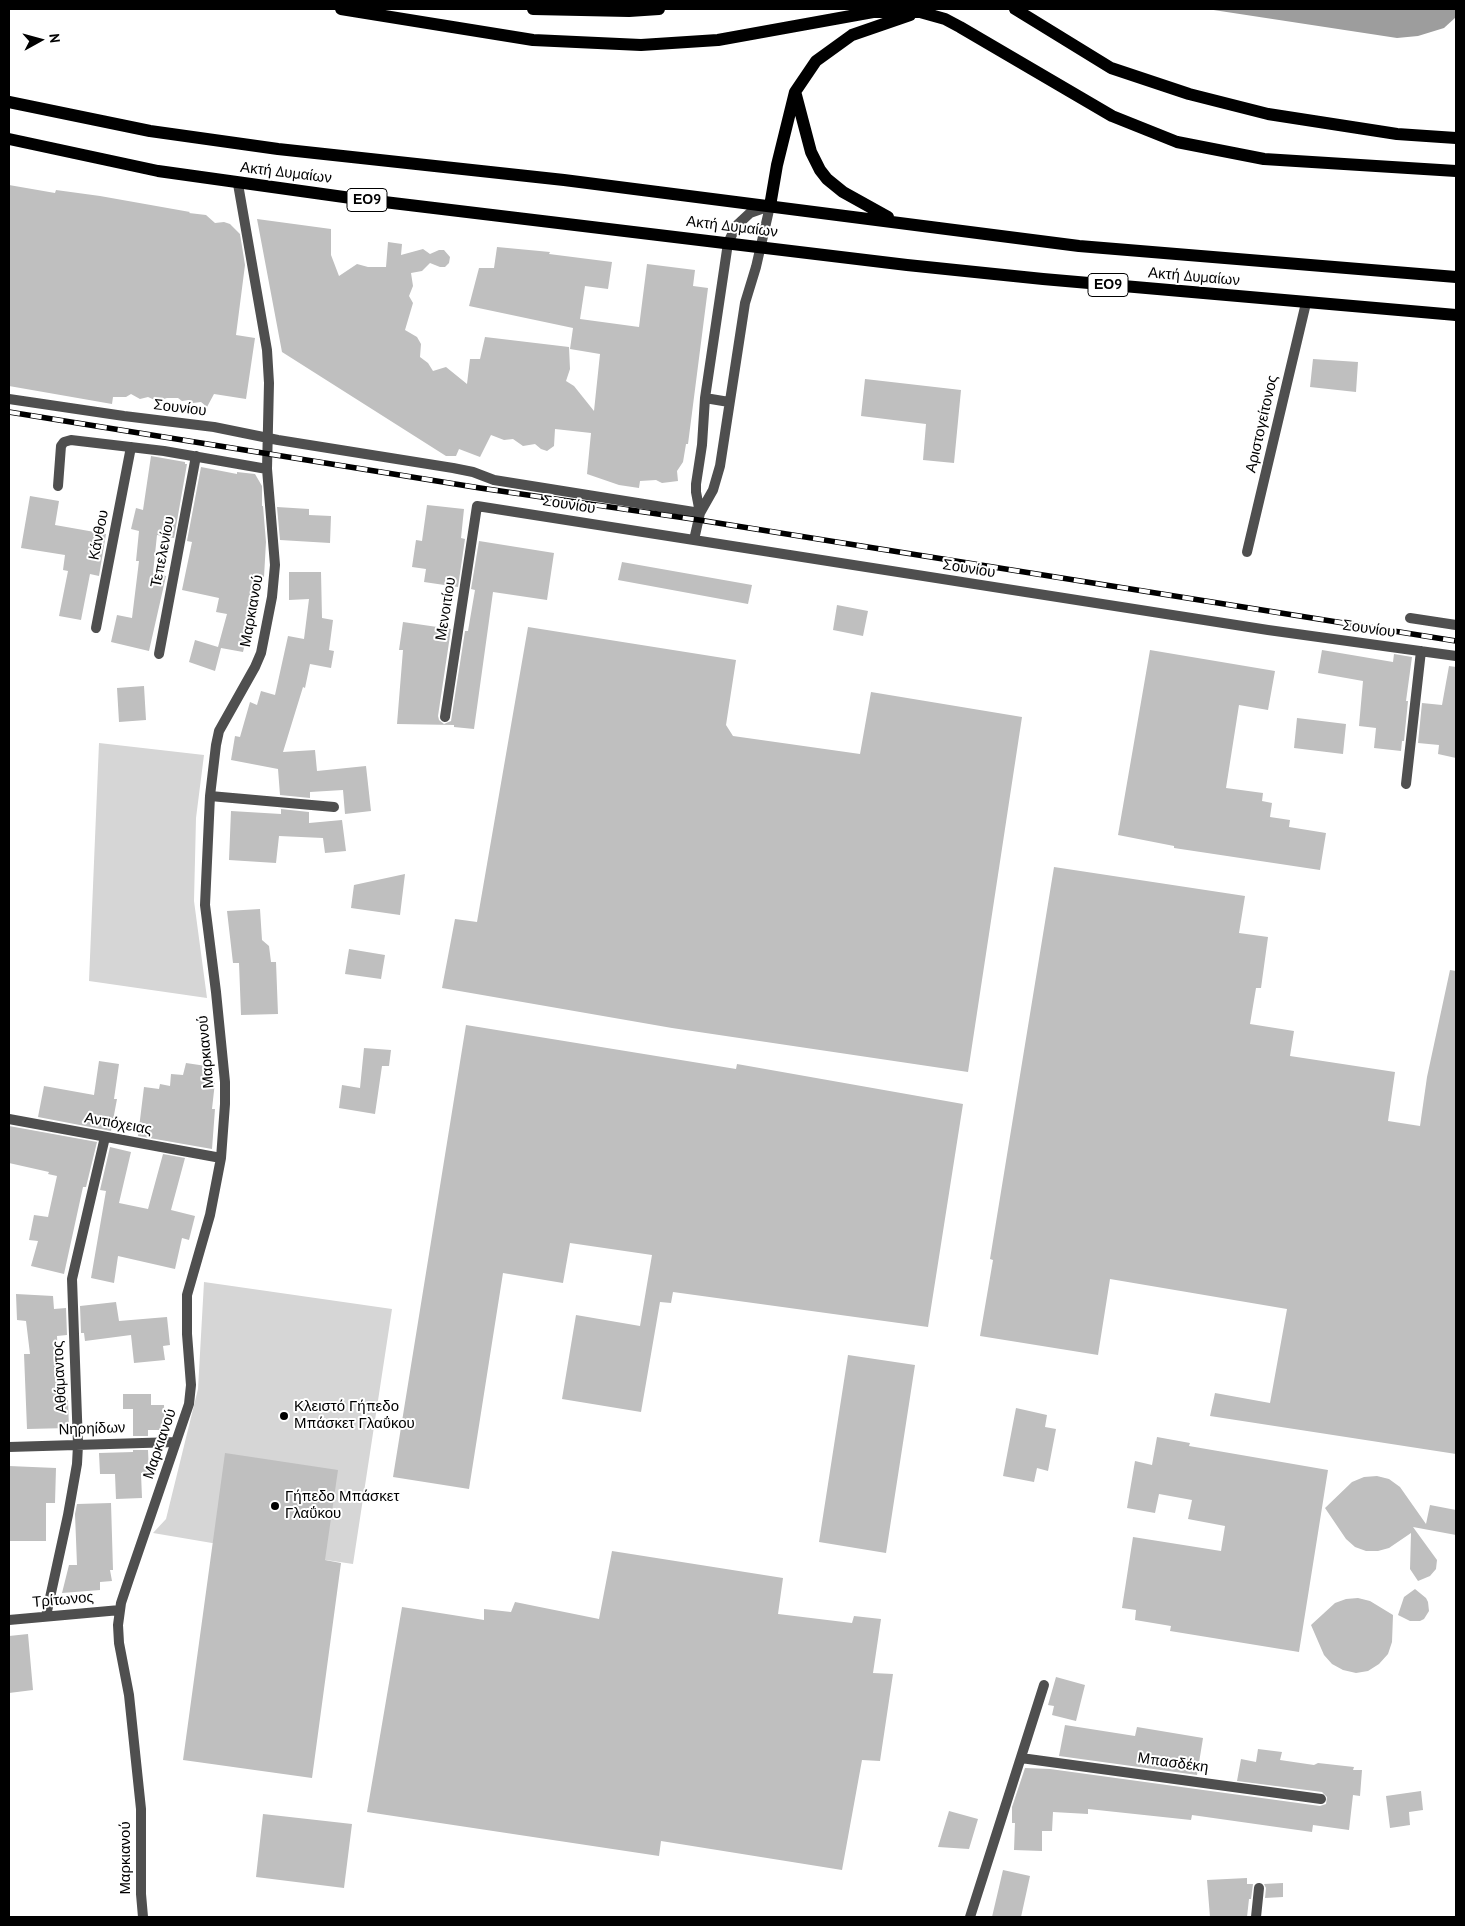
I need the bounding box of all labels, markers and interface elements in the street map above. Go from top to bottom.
north arrow [15,15,65,65]
text: N [45,33,64,44]
street label: Ακτή Δυμαίων [239,158,333,188]
road number: ΕΟ9 [347,188,387,212]
street label: Ακτή Δυμαίων [685,212,779,242]
street label: Ακτή Δυμαίων [1147,264,1241,290]
road number: ΕΟ9 [1088,274,1128,296]
street label: Αριστογείτονος [1242,373,1282,475]
street label: Σουνίου [153,396,207,420]
street label: Σουνίου [541,492,597,518]
street label: Κάνθου [85,508,113,562]
street label: Τεπελενίου [147,515,179,589]
street label: Σουνίου [941,556,997,582]
street label: Μαρκιανού [237,573,267,649]
street label: Μενοιτίου [432,576,460,642]
street label: Σουνίου [1341,616,1397,642]
street label: Μαρκιανού [194,1015,218,1089]
street label: Αντιόχειας [83,1109,153,1139]
street label: Αθάμαντος [49,1340,71,1414]
place label: Κλειστό Γήπεδο Μπάσκετ Γλαΰκου [294,1398,415,1433]
street label: Μαρκιανού [140,1406,180,1482]
marker: Κλειστό Γήπεδο Μπάσκετ Γλαΰκου [278,1410,290,1422]
street label: Νηρηίδων [58,1419,126,1439]
place label: Γήπεδο Μπάσκετ Γλαΰκου [285,1488,399,1523]
marker: Γήπεδο Μπάσκετ Γλαΰκου [269,1500,281,1512]
street label: Τρίτωνος [32,1588,94,1612]
street label: Μπασδέκη [1136,1749,1210,1777]
street label: Μαρκιανού [117,1821,135,1895]

